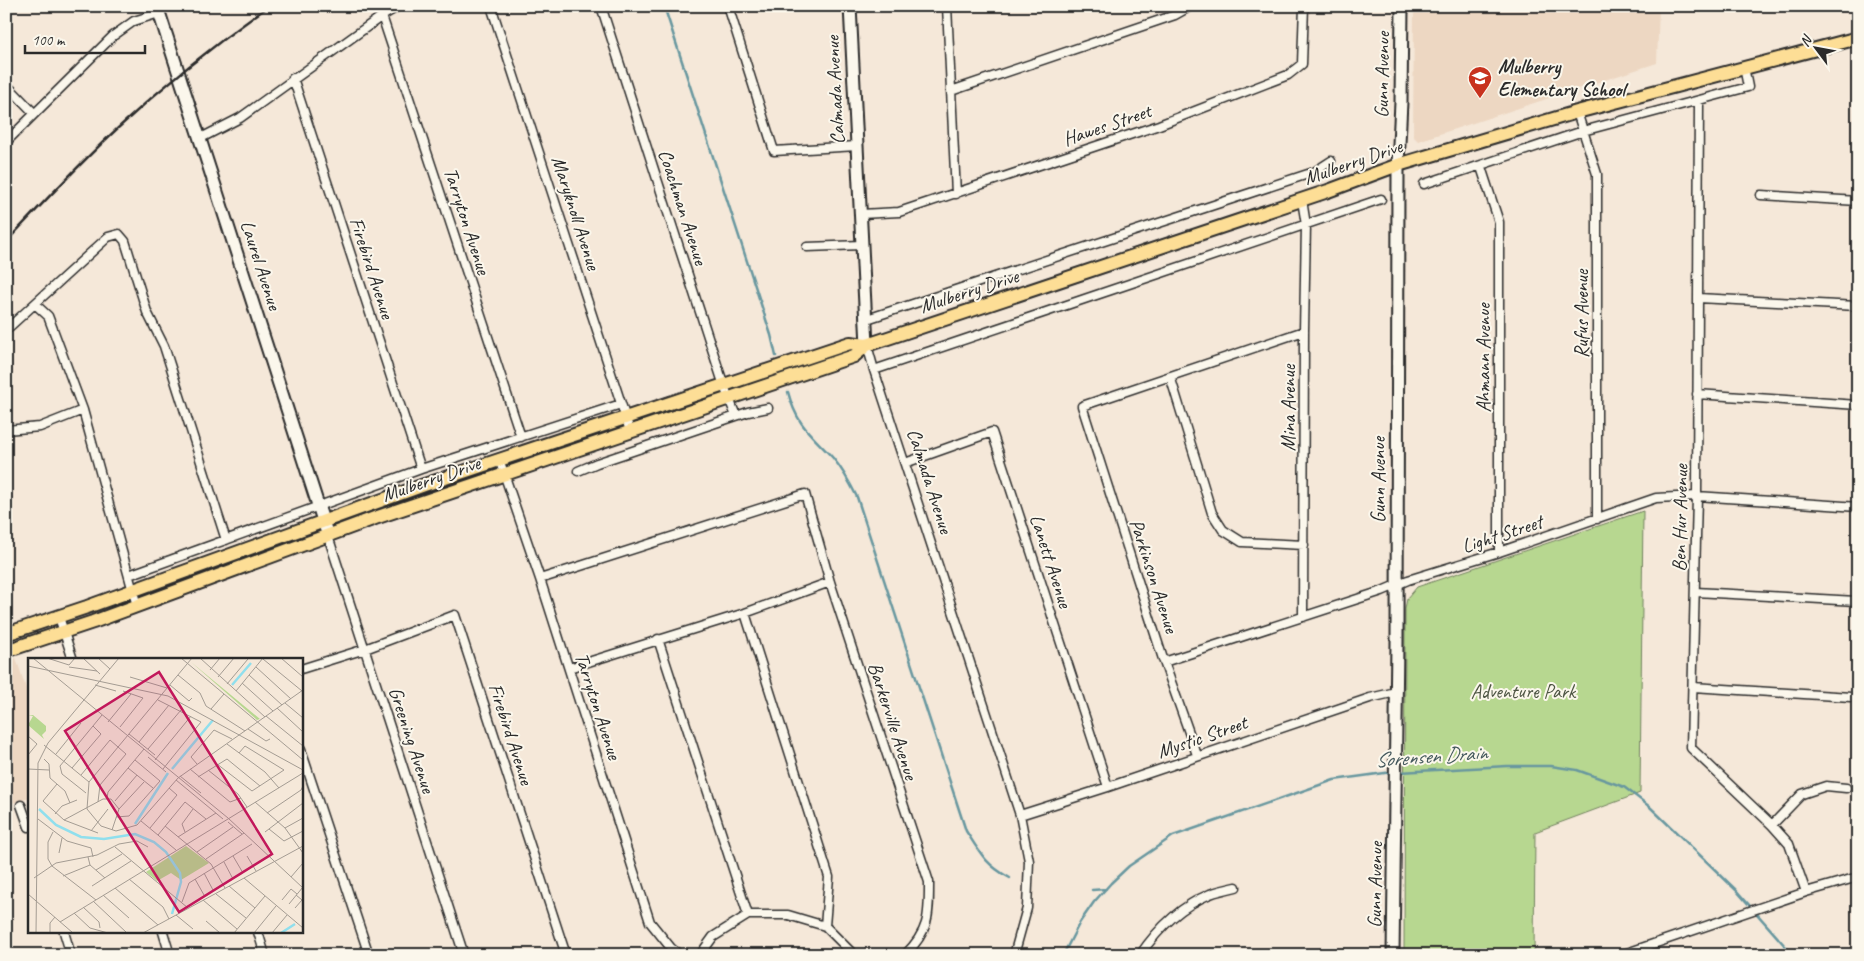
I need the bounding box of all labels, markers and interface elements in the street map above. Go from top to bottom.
scale bar [25,22,145,54]
north arrow [1792,22,1842,72]
street label: Gunn Avenue [1369,30,1395,118]
text: 100 m [32,31,66,50]
text: N [1796,31,1816,50]
street label: Calmada Avenue [820,34,850,145]
place label: Mulberry Elementary School [1498,54,1628,102]
school or university icon: Mulberry Elementary School [1467,65,1493,99]
street label: Hawes Street [1060,98,1157,152]
street label: Mulberry Drive [1301,133,1407,190]
street label: Coachman Avenue [653,146,714,269]
street label: Maryknoll Avenue [546,153,607,274]
street label: Tarryton Avenue [438,164,496,279]
street label: Firebird Avenue [344,214,401,323]
street label: Laurel Avenue [235,217,288,314]
street label: Mulberry Drive [917,263,1023,319]
street label: Rufus Avenue [1569,268,1594,358]
street label: Ahmann Avenue [1471,302,1496,413]
street label: Mina Avenue [1276,363,1301,451]
street label: Calmada Avenue [901,425,959,538]
street label: Gunn Avenue [1366,435,1391,523]
street label: Mulberry Drive [379,450,485,507]
street label: Ben Hur Avenue [1667,463,1693,572]
street label: Light Street [1459,508,1549,559]
street label: Lanett Avenue [1024,511,1078,612]
street label: Parkinson Avenue [1124,516,1185,638]
street label: Tarryton Avenue [569,649,627,764]
inset map [28,658,302,934]
street label: Barkerville Avenue [862,659,924,784]
park label: Adventure Park [1471,679,1577,704]
street label: Firebird Avenue [483,680,540,789]
street label: Greening Avenue [383,684,441,797]
street label: Mystic Street [1154,709,1252,764]
water label: Sorensen Drain [1374,739,1490,773]
street label: Gunn Avenue [1362,840,1388,928]

